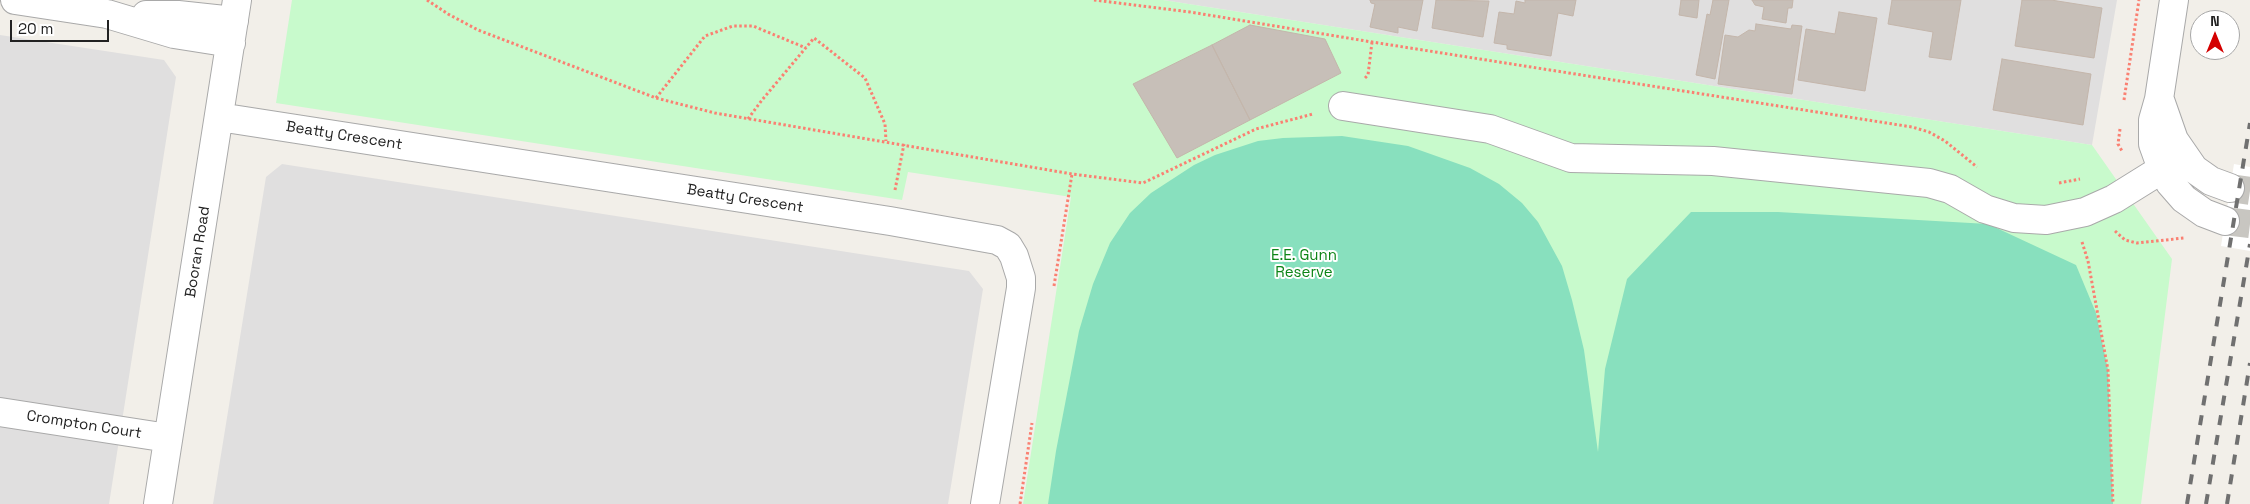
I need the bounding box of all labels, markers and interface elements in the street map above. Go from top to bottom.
scale bar [12,10,111,42]
north arrow [2190,10,2240,60]
text: N [2210,12,2220,30]
text: 20 m [18,19,53,38]
street label: Beatty Crescent [284,118,404,154]
street label: Beatty Crescent [685,181,805,217]
street label: Booran Road [182,205,214,299]
park label: E.E. Gunn Reserve [1271,247,1337,282]
street label: Crompton Court [25,407,143,443]

